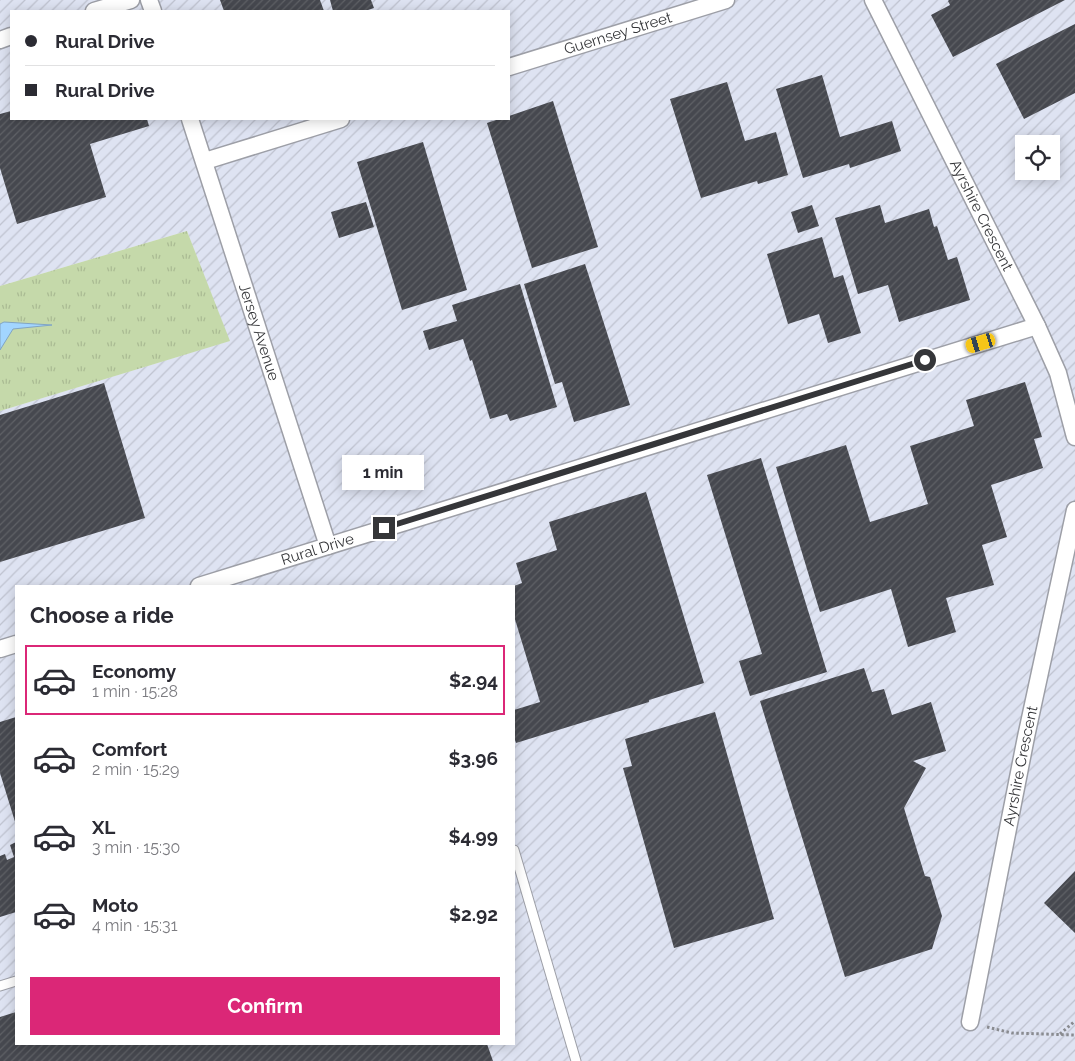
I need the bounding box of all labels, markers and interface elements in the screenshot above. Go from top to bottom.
street label: Guernsey Street [562,8,674,58]
text: Rural Drive [55,30,155,52]
text: Rural Drive [55,79,155,101]
map controls [1015,135,1060,180]
button: locate [1015,135,1060,180]
street label: Ayrshire Crescent [946,157,1017,274]
street label: Jersey Avenue [235,281,283,383]
car [964,331,997,355]
route start [914,349,936,371]
callout: 1 min [343,456,425,490]
text: 1 min [363,463,403,482]
route end [373,517,395,539]
street label: Rural Drive [279,529,356,569]
text: Choose a ride [30,602,174,628]
icon: car [32,658,77,703]
text: Economy [92,660,176,682]
text: $2.94 [449,669,498,691]
text: 1 min · 15:28 [92,682,178,701]
street label: Ayrshire Crescent [1000,704,1041,828]
icon: car [32,736,77,781]
text: Comfort [92,738,167,760]
text: $3.96 [448,747,498,769]
text: 2 min · 15:29 [92,760,179,779]
icon: car [32,814,77,859]
text: XL [92,816,115,838]
text: $4.99 [448,825,498,847]
text: 3 min · 15:30 [92,838,180,857]
icon: car [32,892,77,937]
text: Moto [92,894,138,916]
text: $2.92 [449,903,498,925]
text: 4 min · 15:31 [92,916,178,935]
button: Confirm [30,977,500,1035]

